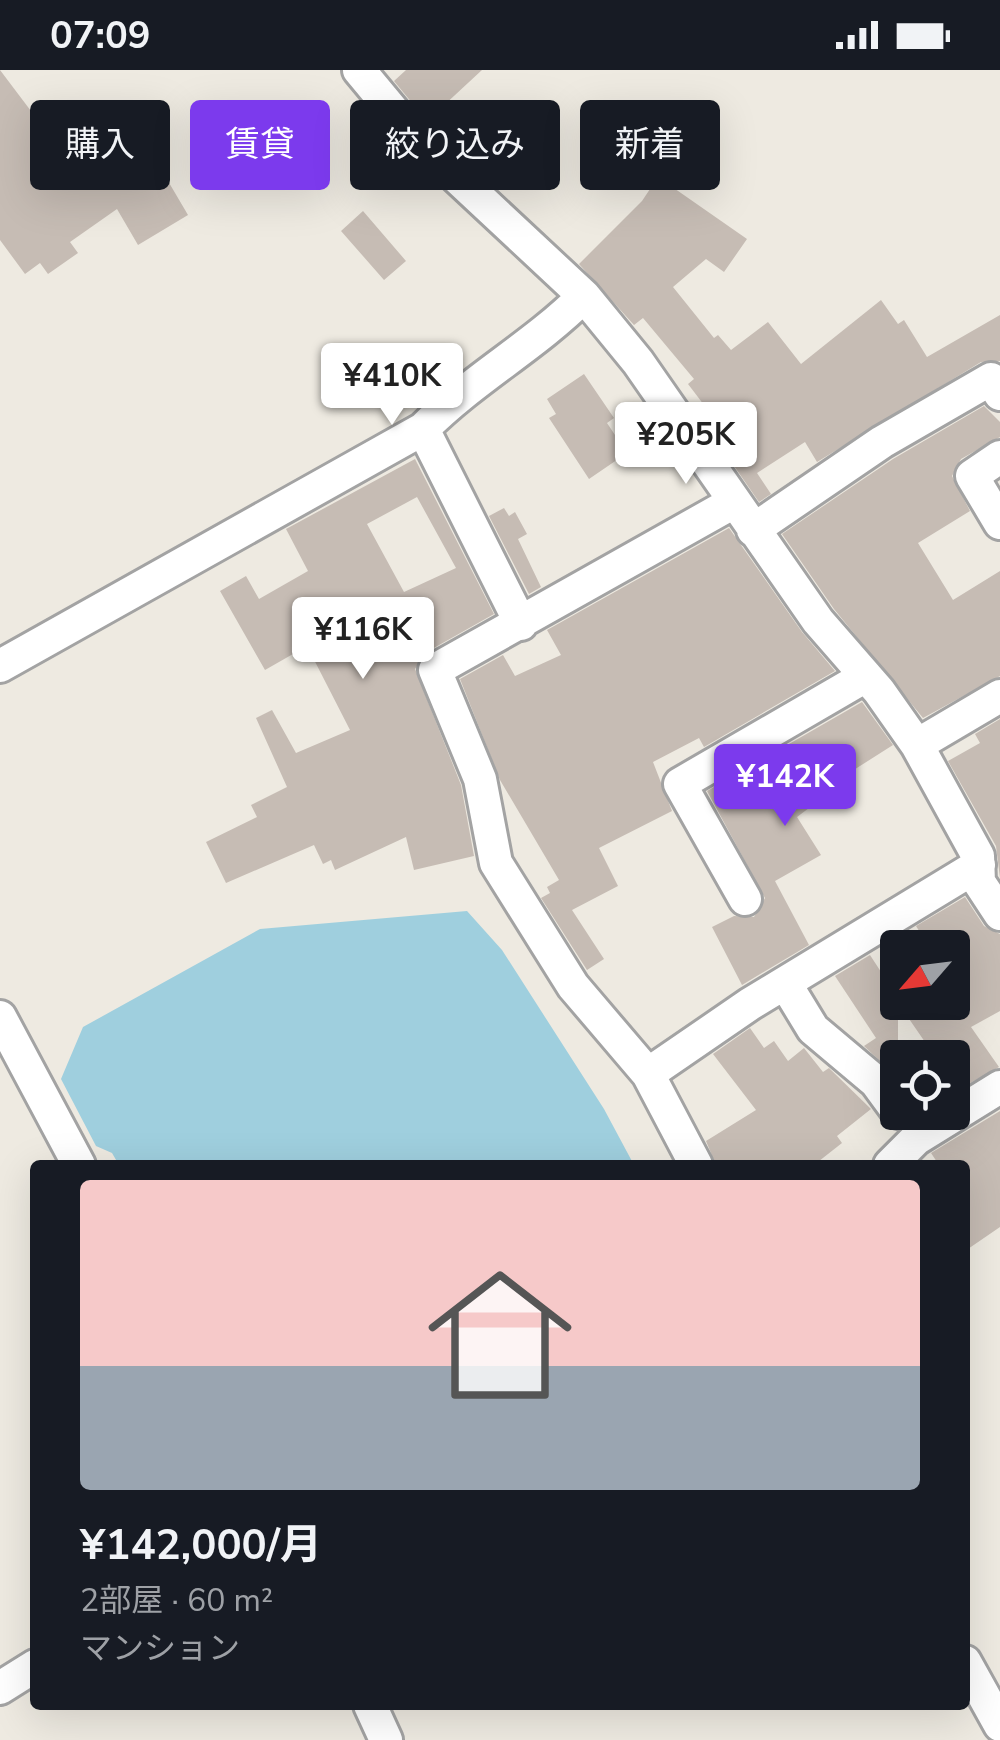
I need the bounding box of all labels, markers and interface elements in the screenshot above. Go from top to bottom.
text: 07:09 [50,10,151,61]
chip: 購入 [30,100,170,190]
chip: 賃貸 [190,100,330,190]
chip: 絞り込み [350,100,560,190]
chip: 新着 [580,100,720,190]
pin: ¥410K [322,343,462,428]
text: ¥410K [343,354,441,397]
pin: ¥205K [616,402,756,487]
text: ¥205K [637,413,735,456]
pin: ¥116K [293,597,433,682]
text: ¥116K [314,608,412,651]
pin: ¥142K [715,744,855,829]
text: ¥142K [736,755,834,798]
north arrow [880,930,970,1020]
map controls [880,930,970,1130]
button: locate [880,1040,970,1130]
icon: home [410,1245,590,1425]
text: ¥142,000/月 [80,1517,322,1574]
text: 2部屋 · 60 m² [80,1579,273,1622]
text: マンション [80,1627,240,1670]

